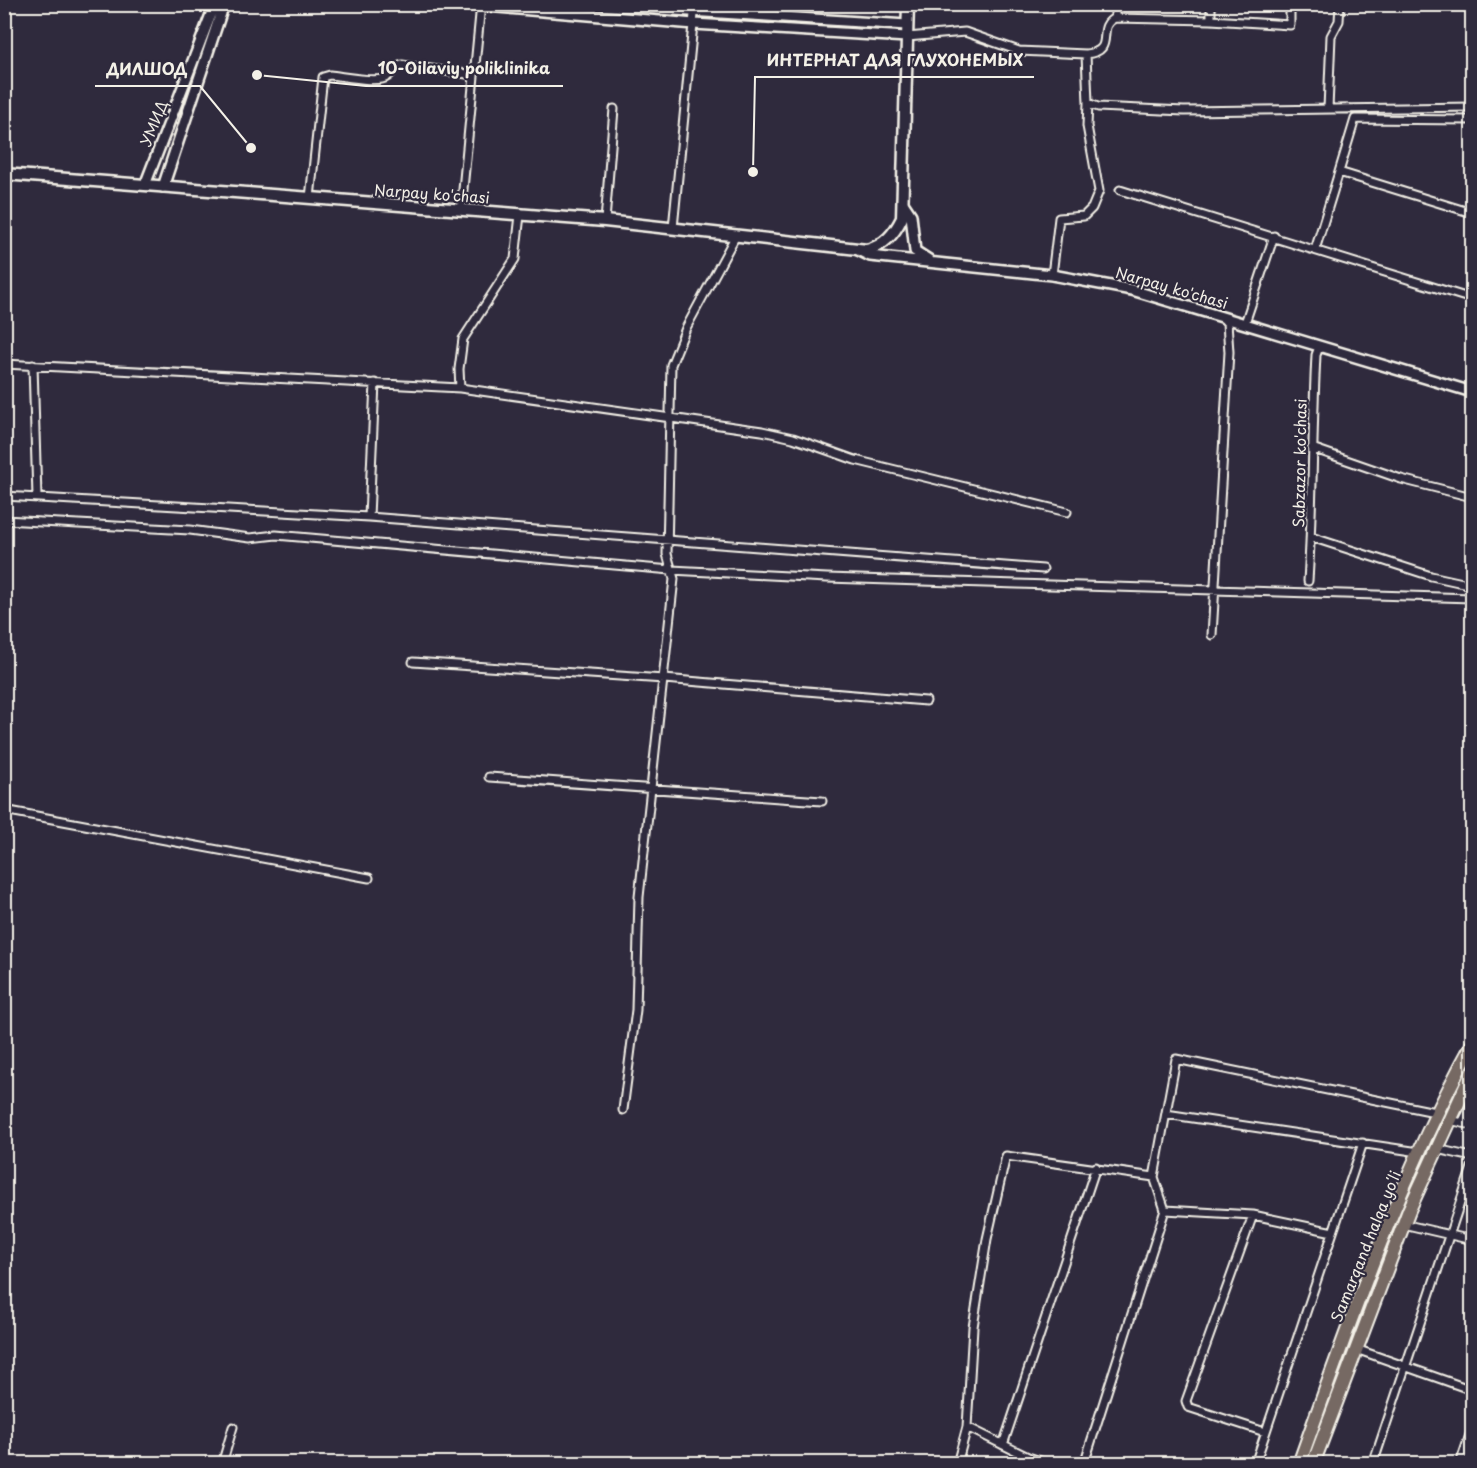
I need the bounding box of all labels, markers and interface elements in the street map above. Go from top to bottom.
callout: ИНТЕРНАТ ДЛЯ ГЛУХОНЕМЫХ [755,43,1034,77]
text: ИНТЕРНАТ ДЛЯ ГЛУХОНЕМЫХ [767,47,1024,71]
callout: ДИЛШОД [95,52,200,86]
callout: 10-Oilaviy poliklinika [366,52,563,86]
text: 10-Oilaviy poliklinika [378,55,550,79]
text: ДИЛШОД [106,56,188,80]
street label: УМИД [133,96,173,150]
street label: Narpay ko'chasi [373,177,491,209]
street label: Narpay ko'chasi [1113,260,1231,314]
street label: Sabzazor ko'chasi [1286,398,1312,528]
street label: Samarqand halqa yoʻli [1324,1167,1406,1325]

